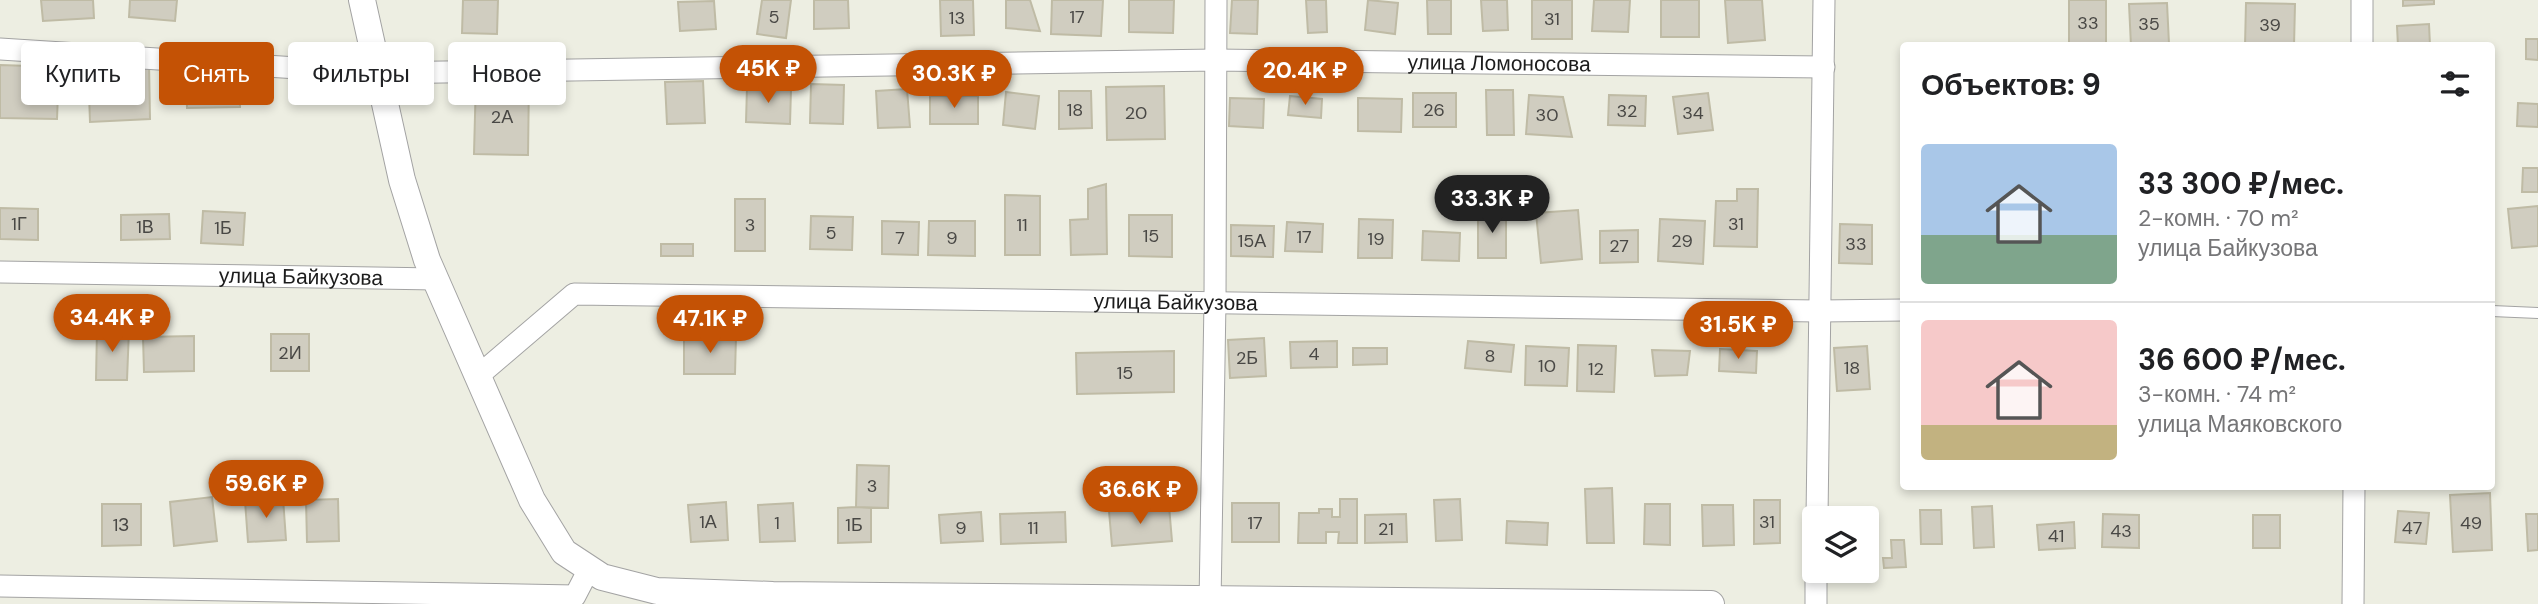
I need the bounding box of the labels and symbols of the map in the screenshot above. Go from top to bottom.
house number: 5 [769,5,779,29]
house number: 17 [1069,5,1085,29]
house number: 13 [949,6,965,30]
house number: 31 [1544,7,1560,31]
house number: 33 [2077,11,2099,35]
house number: 35 [2138,12,2160,36]
house number: 39 [2259,13,2281,37]
pin: 45K ₽ [719,46,817,105]
pin: 20.4K ₽ [1240,48,1370,107]
street label: улица Ломоносова [1407,48,1591,78]
pin: 30.3K ₽ [889,50,1019,110]
house number: 18 [1067,98,1083,122]
house number: 26 [1423,98,1445,122]
house number: 32 [1616,99,1638,123]
house number: 20 [1125,101,1147,125]
house number: 34 [1682,101,1704,125]
house number: 30 [1536,103,1558,127]
house number: 2А [491,105,513,129]
pin: 33.3K ₽ [1427,176,1557,235]
house number: 1Г [11,212,27,236]
house number: 31 [1728,212,1744,236]
house number: 3 [745,213,755,237]
house number: 11 [1016,213,1028,237]
house number: 1В [136,215,154,239]
house number: 1Б [214,216,232,240]
house number: 5 [826,221,836,245]
house number: 15 [1143,224,1159,248]
house number: 17 [1296,225,1312,249]
house number: 7 [895,226,905,250]
house number: 9 [946,226,958,250]
house number: 19 [1368,227,1384,251]
house number: 15А [1238,229,1266,253]
house number: 29 [1671,229,1693,253]
house number: 33 [1845,232,1867,256]
house number: 27 [1609,234,1629,258]
street label: улица Байкузова [219,262,384,292]
street label: улица Байкузова [1093,287,1258,317]
pin: 34.4K ₽ [47,294,177,354]
pin: 47.1K ₽ [645,296,775,355]
pin: 31.5K ₽ [1673,302,1803,361]
house number: 2И [278,341,302,365]
house number: 4 [1309,342,1320,366]
house number: 8 [1485,344,1495,368]
house number: 2Б [1236,346,1258,370]
house number: 10 [1538,354,1556,378]
house number: 18 [1844,356,1860,380]
house number: 12 [1588,357,1604,381]
house number: 15 [1117,361,1133,385]
pin: 59.6K ₽ [201,461,331,520]
pin: 36.6K ₽ [1075,466,1205,526]
house number: 3 [867,474,877,498]
house number: 1А [699,510,717,534]
house number: 31 [1759,510,1775,534]
house number: 1 [774,511,780,535]
house number: 17 [1247,511,1263,535]
house number: 49 [2460,511,2482,535]
house number: 1З [113,513,129,537]
house number: 1Б [845,513,863,537]
house number: 9 [955,516,967,540]
house number: 11 [1027,516,1039,540]
house number: 47 [2402,516,2422,540]
house number: 21 [1378,517,1394,541]
house number: 43 [2110,519,2132,543]
house number: 41 [2048,524,2064,548]

